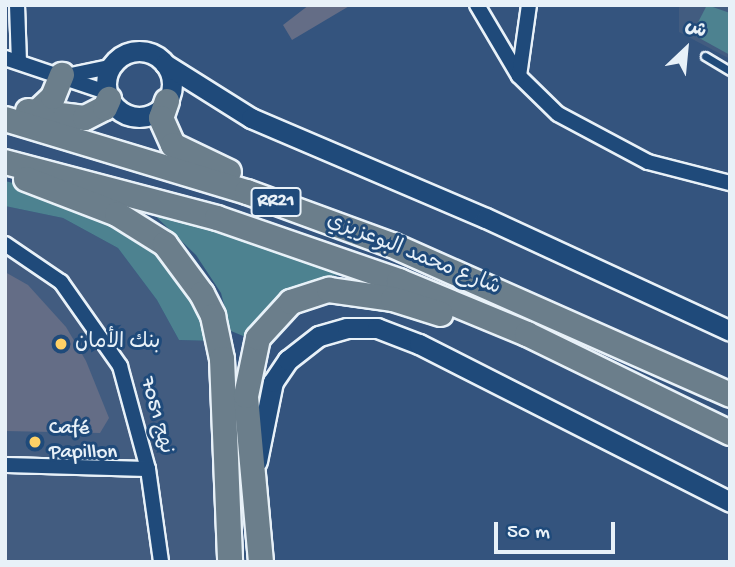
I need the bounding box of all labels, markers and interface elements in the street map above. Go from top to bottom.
north arrow [651,14,721,84]
text: ش [681,15,710,45]
road number: RR21 [250,186,302,218]
street label: شارع محمد البوعزيزي [322,210,504,302]
place label: بنك الأمان [75,331,160,357]
marker: بنك الأمان [53,336,69,352]
street label: نهج 7051 [133,375,177,457]
place label: Café Papillon [49,417,117,467]
marker: Café Papillon [27,434,43,450]
scale bar [497,508,618,552]
text: 50 m [507,521,550,546]

